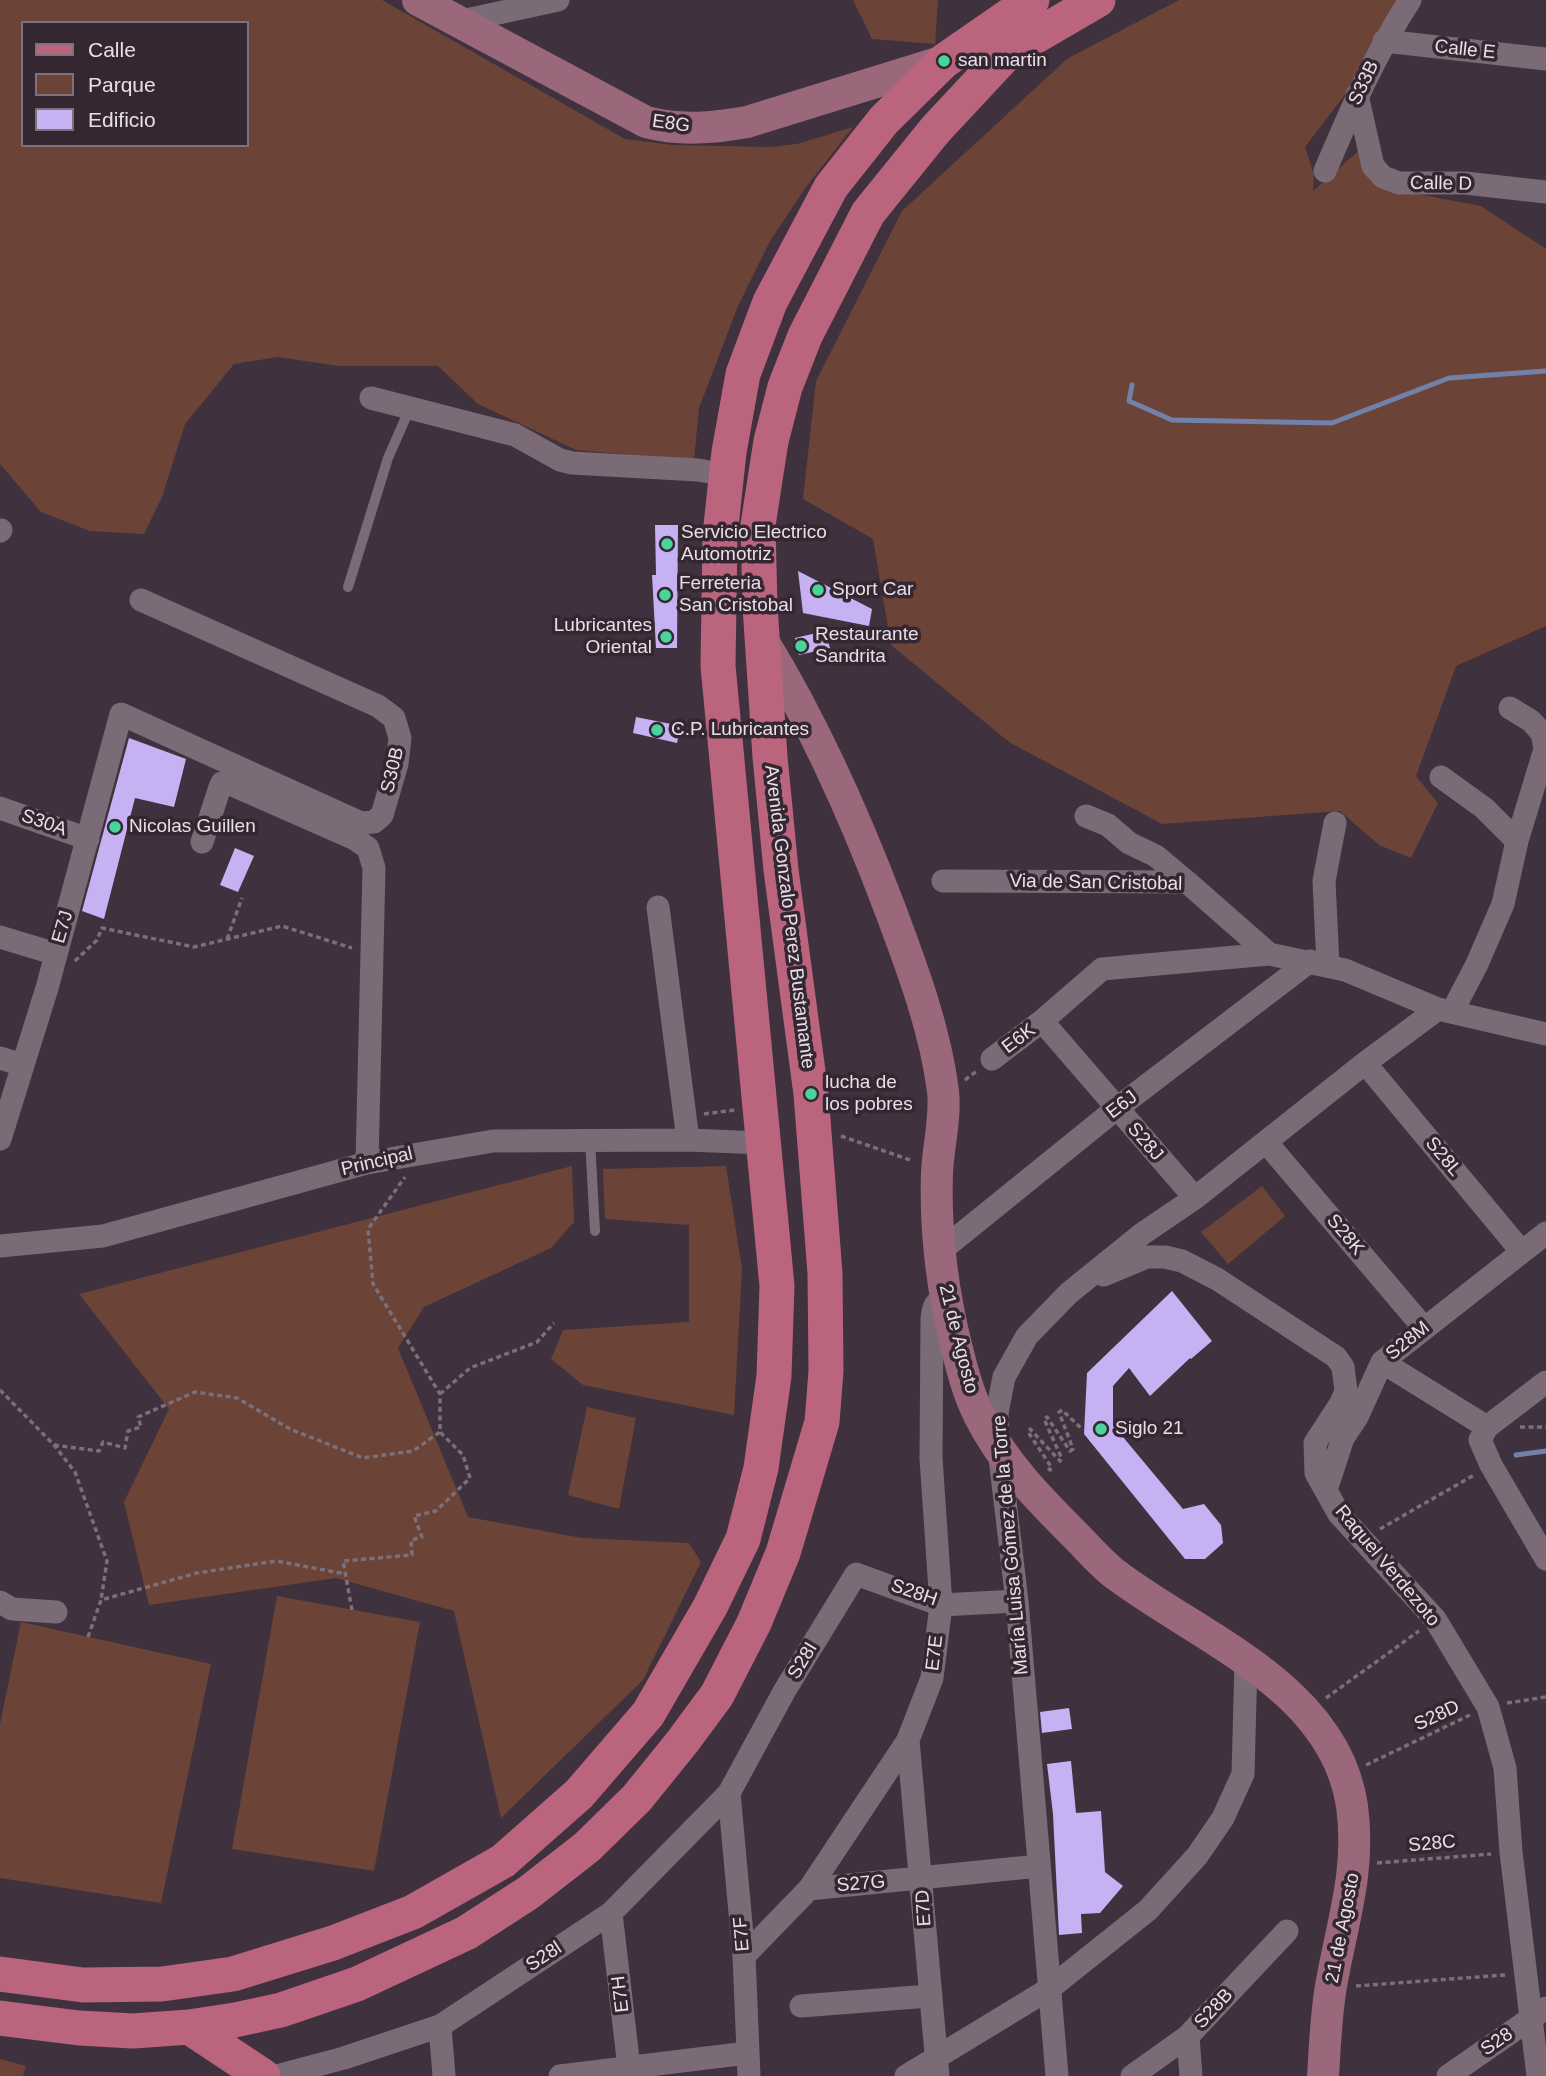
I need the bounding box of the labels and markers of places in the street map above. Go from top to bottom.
place label: san martin [958,50,1047,72]
marker: san martin [936,53,952,69]
place label: Servicio Electrico Automotriz [681,522,827,566]
marker: Servicio Electrico Automotriz [659,536,675,552]
place label: Ferreteria San Cristobal [679,573,793,617]
place label: Sport Car [832,579,913,601]
marker: Sport Car [810,582,826,598]
marker: Ferreteria San Cristobal [657,587,673,603]
place label: Lubricantes Oriental [554,615,652,659]
place label: Restaurante Sandrita [815,624,919,668]
marker: Lubricantes Oriental [658,629,674,645]
marker: Restaurante Sandrita [793,638,809,654]
place label: C.P. Lubricantes [671,719,809,741]
marker: C.P. Lubricantes [649,722,665,738]
place label: Nicolas Guillen [129,816,256,838]
marker: Nicolas Guillen [107,819,123,835]
place label: lucha de los pobres [825,1072,913,1116]
marker: lucha de los pobres [803,1086,819,1102]
place label: Siglo 21 [1115,1418,1184,1440]
marker: Siglo 21 [1093,1421,1109,1437]

